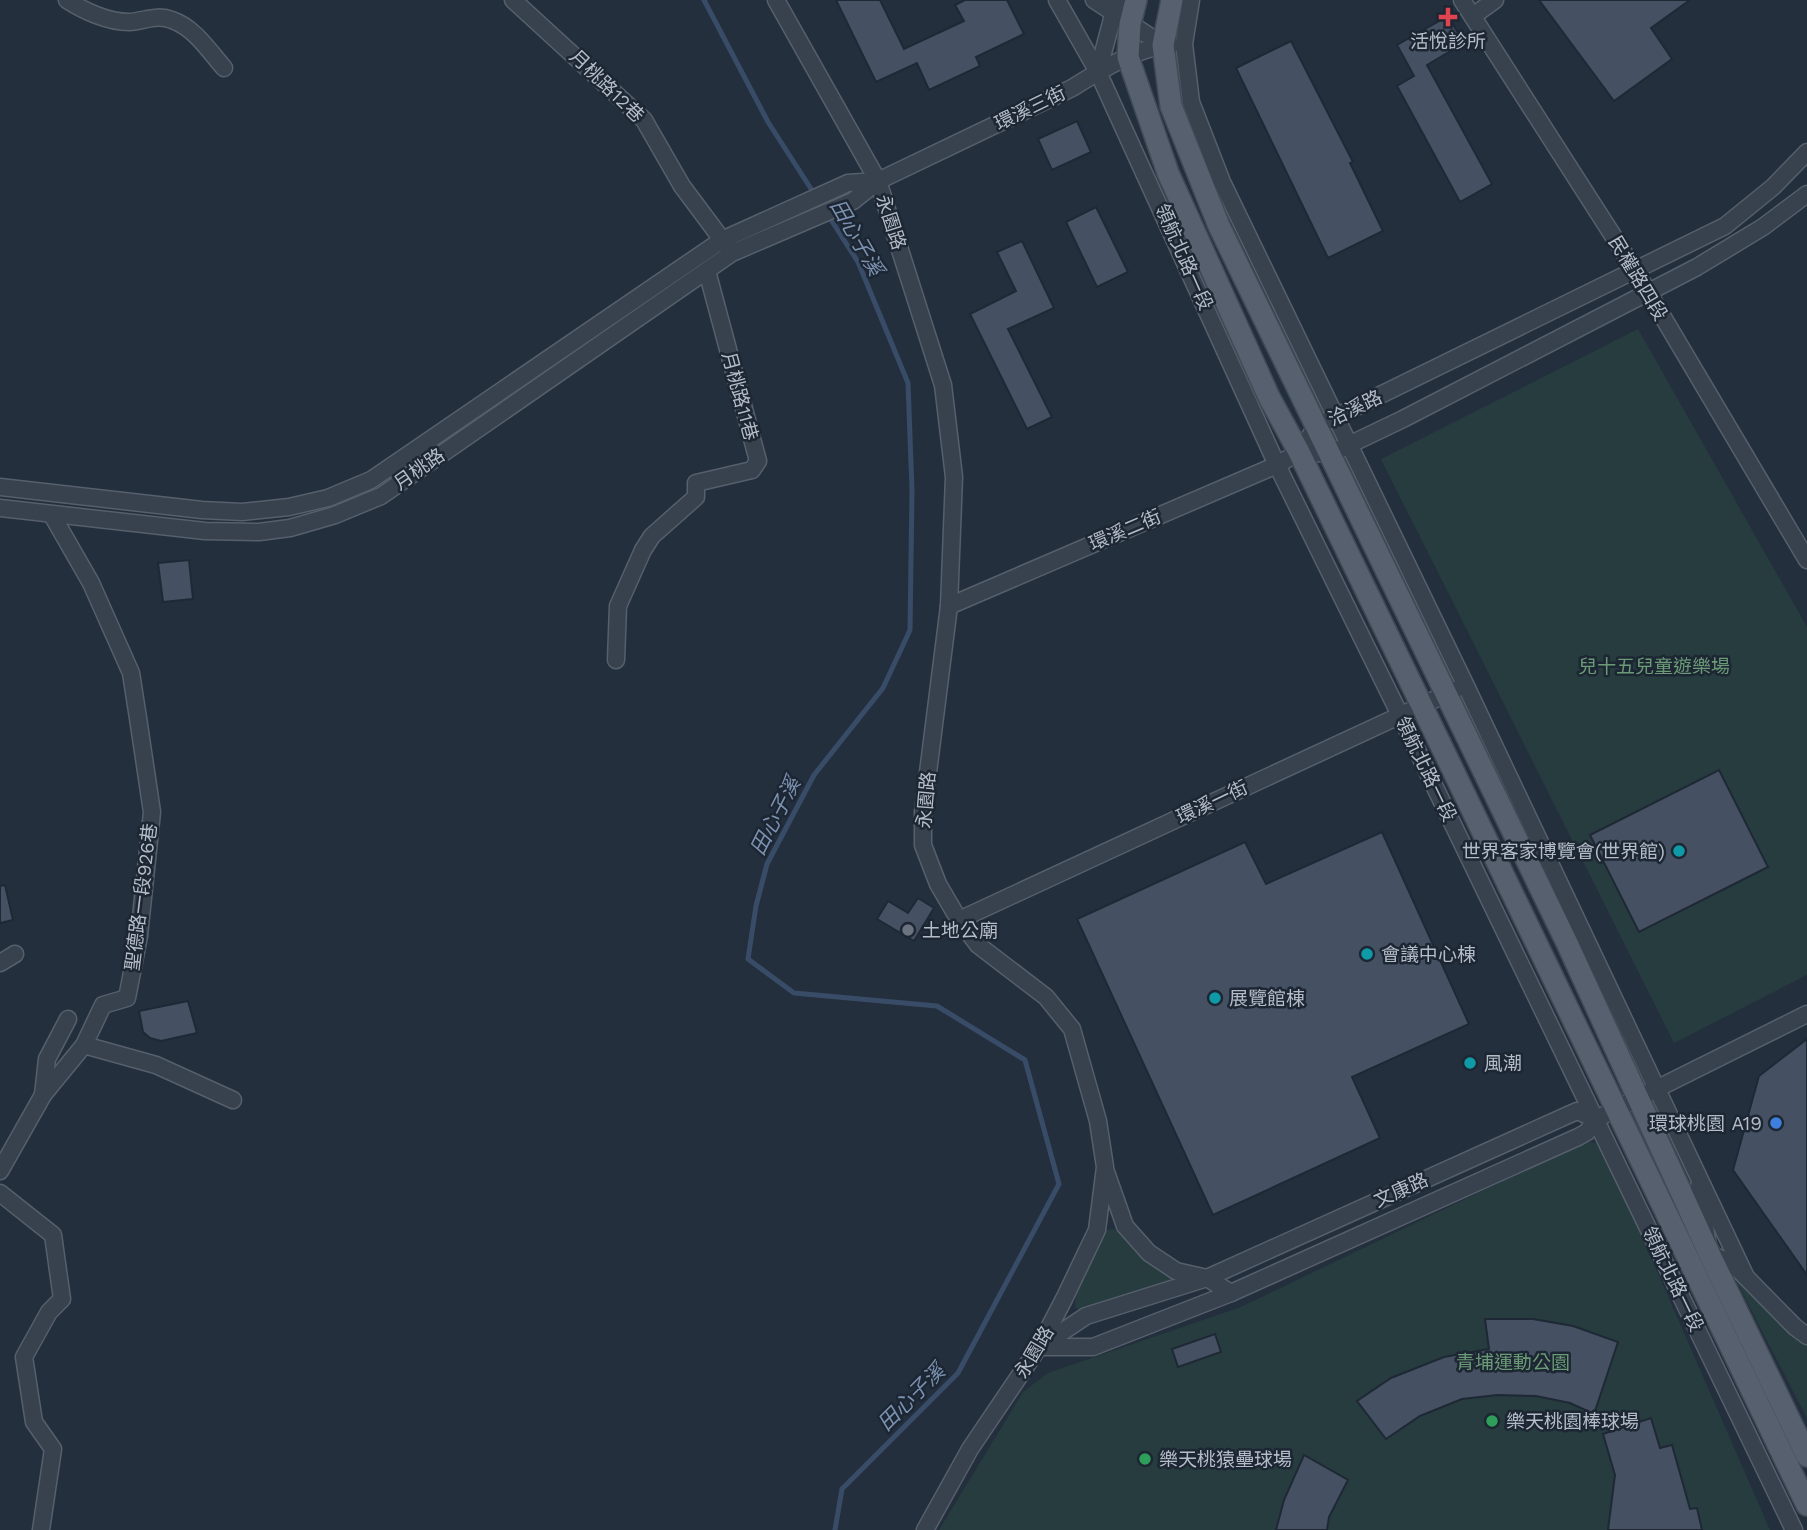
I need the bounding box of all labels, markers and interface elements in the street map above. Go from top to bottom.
marker: 活悅診所 [1438,7,1458,27]
place label: 活悅診所 [1410,30,1486,53]
street label: 月桃路12巷 [565,45,649,127]
street label: 環溪三街 [991,81,1069,135]
street label: 永園路 [871,191,911,253]
water label: 田心子溪 [825,194,890,282]
street label: 領航北路一段 [1150,200,1218,314]
street label: 民權路四段 [1604,231,1672,325]
street label: 月桃路11巷 [717,349,763,443]
street label: 洽溪路 [1324,385,1386,431]
street label: 月桃路 [389,443,449,495]
street label: 環溪二街 [1086,505,1164,555]
park label: 兒十五兒童遊樂場 [1578,655,1730,678]
street label: 領航北路一段 [1391,713,1461,825]
water label: 田心子溪 [745,770,807,859]
street label: 永園路 [912,771,940,829]
street label: 環溪一街 [1173,776,1251,828]
street label: 聖德路一段926巷 [121,822,161,972]
place label: 世界客家博覽會(世界館) [1462,840,1665,863]
marker: 世界客家博覽會(世界館) [1671,843,1687,859]
place label: 土地公廟 [922,919,998,942]
marker: 土地公廟 [900,922,916,938]
place label: 會議中心棟 [1381,943,1476,966]
marker: 會議中心棟 [1359,946,1375,962]
place label: 展覽館棟 [1229,987,1305,1010]
marker: 展覽館棟 [1207,990,1223,1006]
place label: 風潮 [1484,1052,1522,1075]
marker: 風潮 [1462,1055,1478,1071]
place label: 環球桃園 A19 [1649,1112,1762,1135]
marker: 環球桃園 A19 [1768,1115,1784,1131]
street label: 文康路 [1370,1168,1432,1212]
street label: 領航北路一段 [1638,1223,1708,1335]
street label: 永園路 [1009,1322,1059,1382]
park label: 青埔運動公園 [1456,1351,1570,1374]
water label: 田心子溪 [872,1356,952,1436]
place label: 樂天桃園棒球場 [1506,1410,1639,1433]
marker: 樂天桃園棒球場 [1484,1413,1500,1429]
place label: 樂天桃猿壘球場 [1159,1448,1292,1471]
marker: 樂天桃猿壘球場 [1137,1451,1153,1467]

